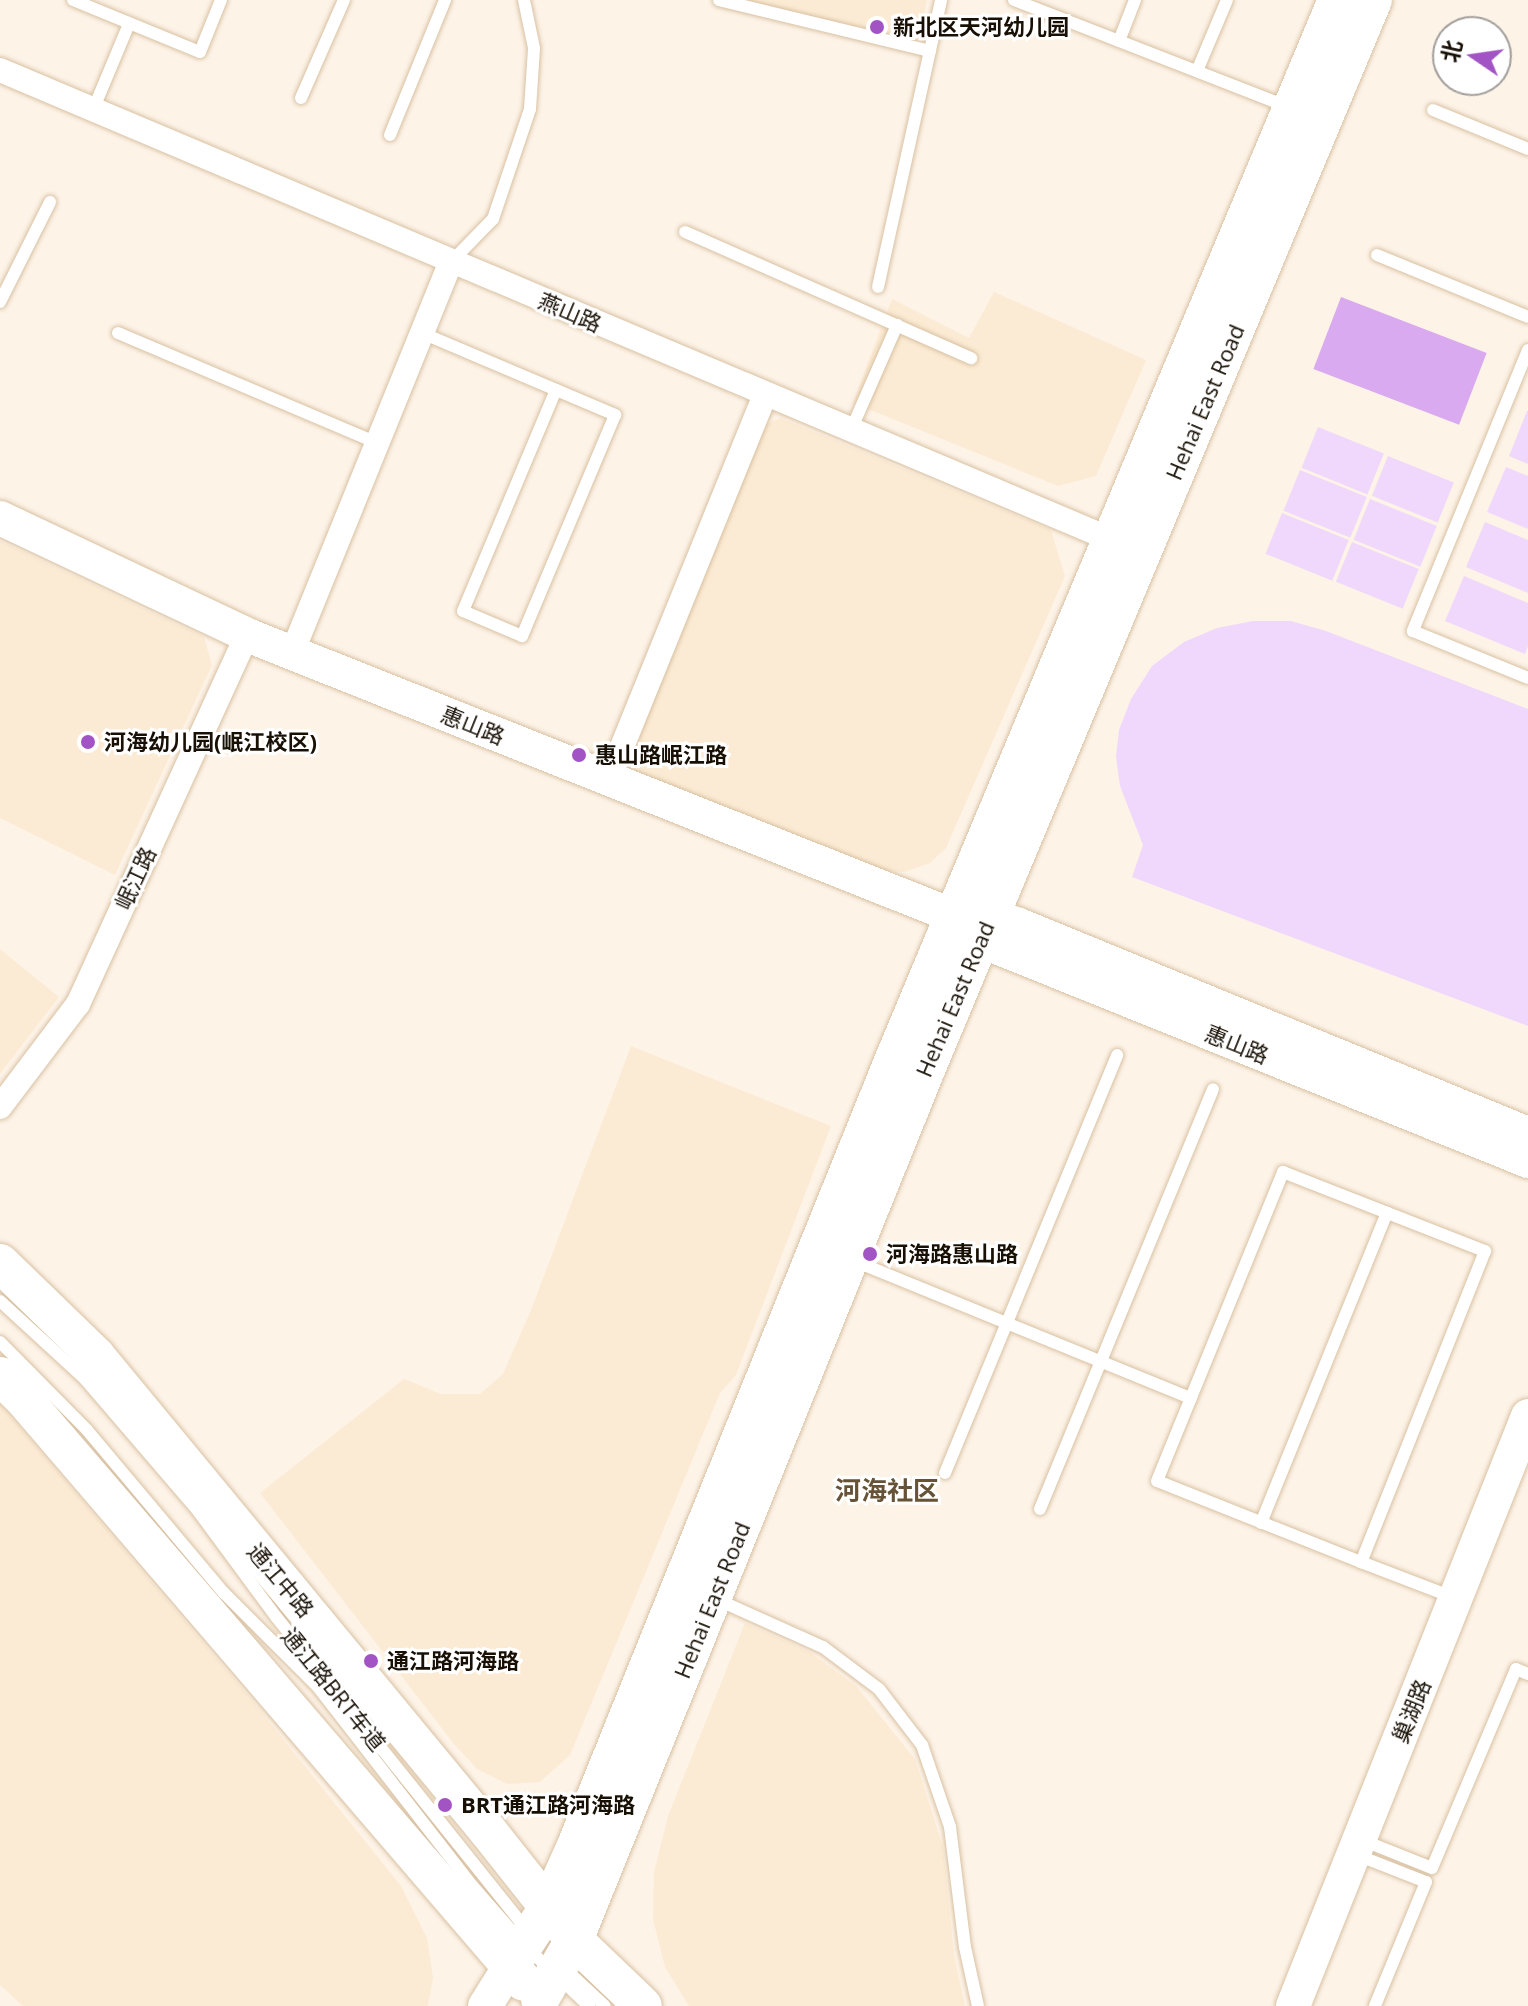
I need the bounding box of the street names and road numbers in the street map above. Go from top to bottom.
street label: 燕山路 [534,287,606,337]
street label: Hehai East Road [1160,320,1250,484]
street label: 惠山路 [437,700,509,750]
street label: 岷江路 [109,843,161,913]
street label: Hehai East Road [910,917,1000,1081]
street label: 惠山路 [1201,1019,1273,1069]
street label: Hehai East Road [669,1518,755,1682]
street label: 通江中路 [243,1538,319,1622]
street label: 通江路BRT车道 [277,1622,391,1756]
street label: 巢湖路 [1386,1675,1436,1747]

